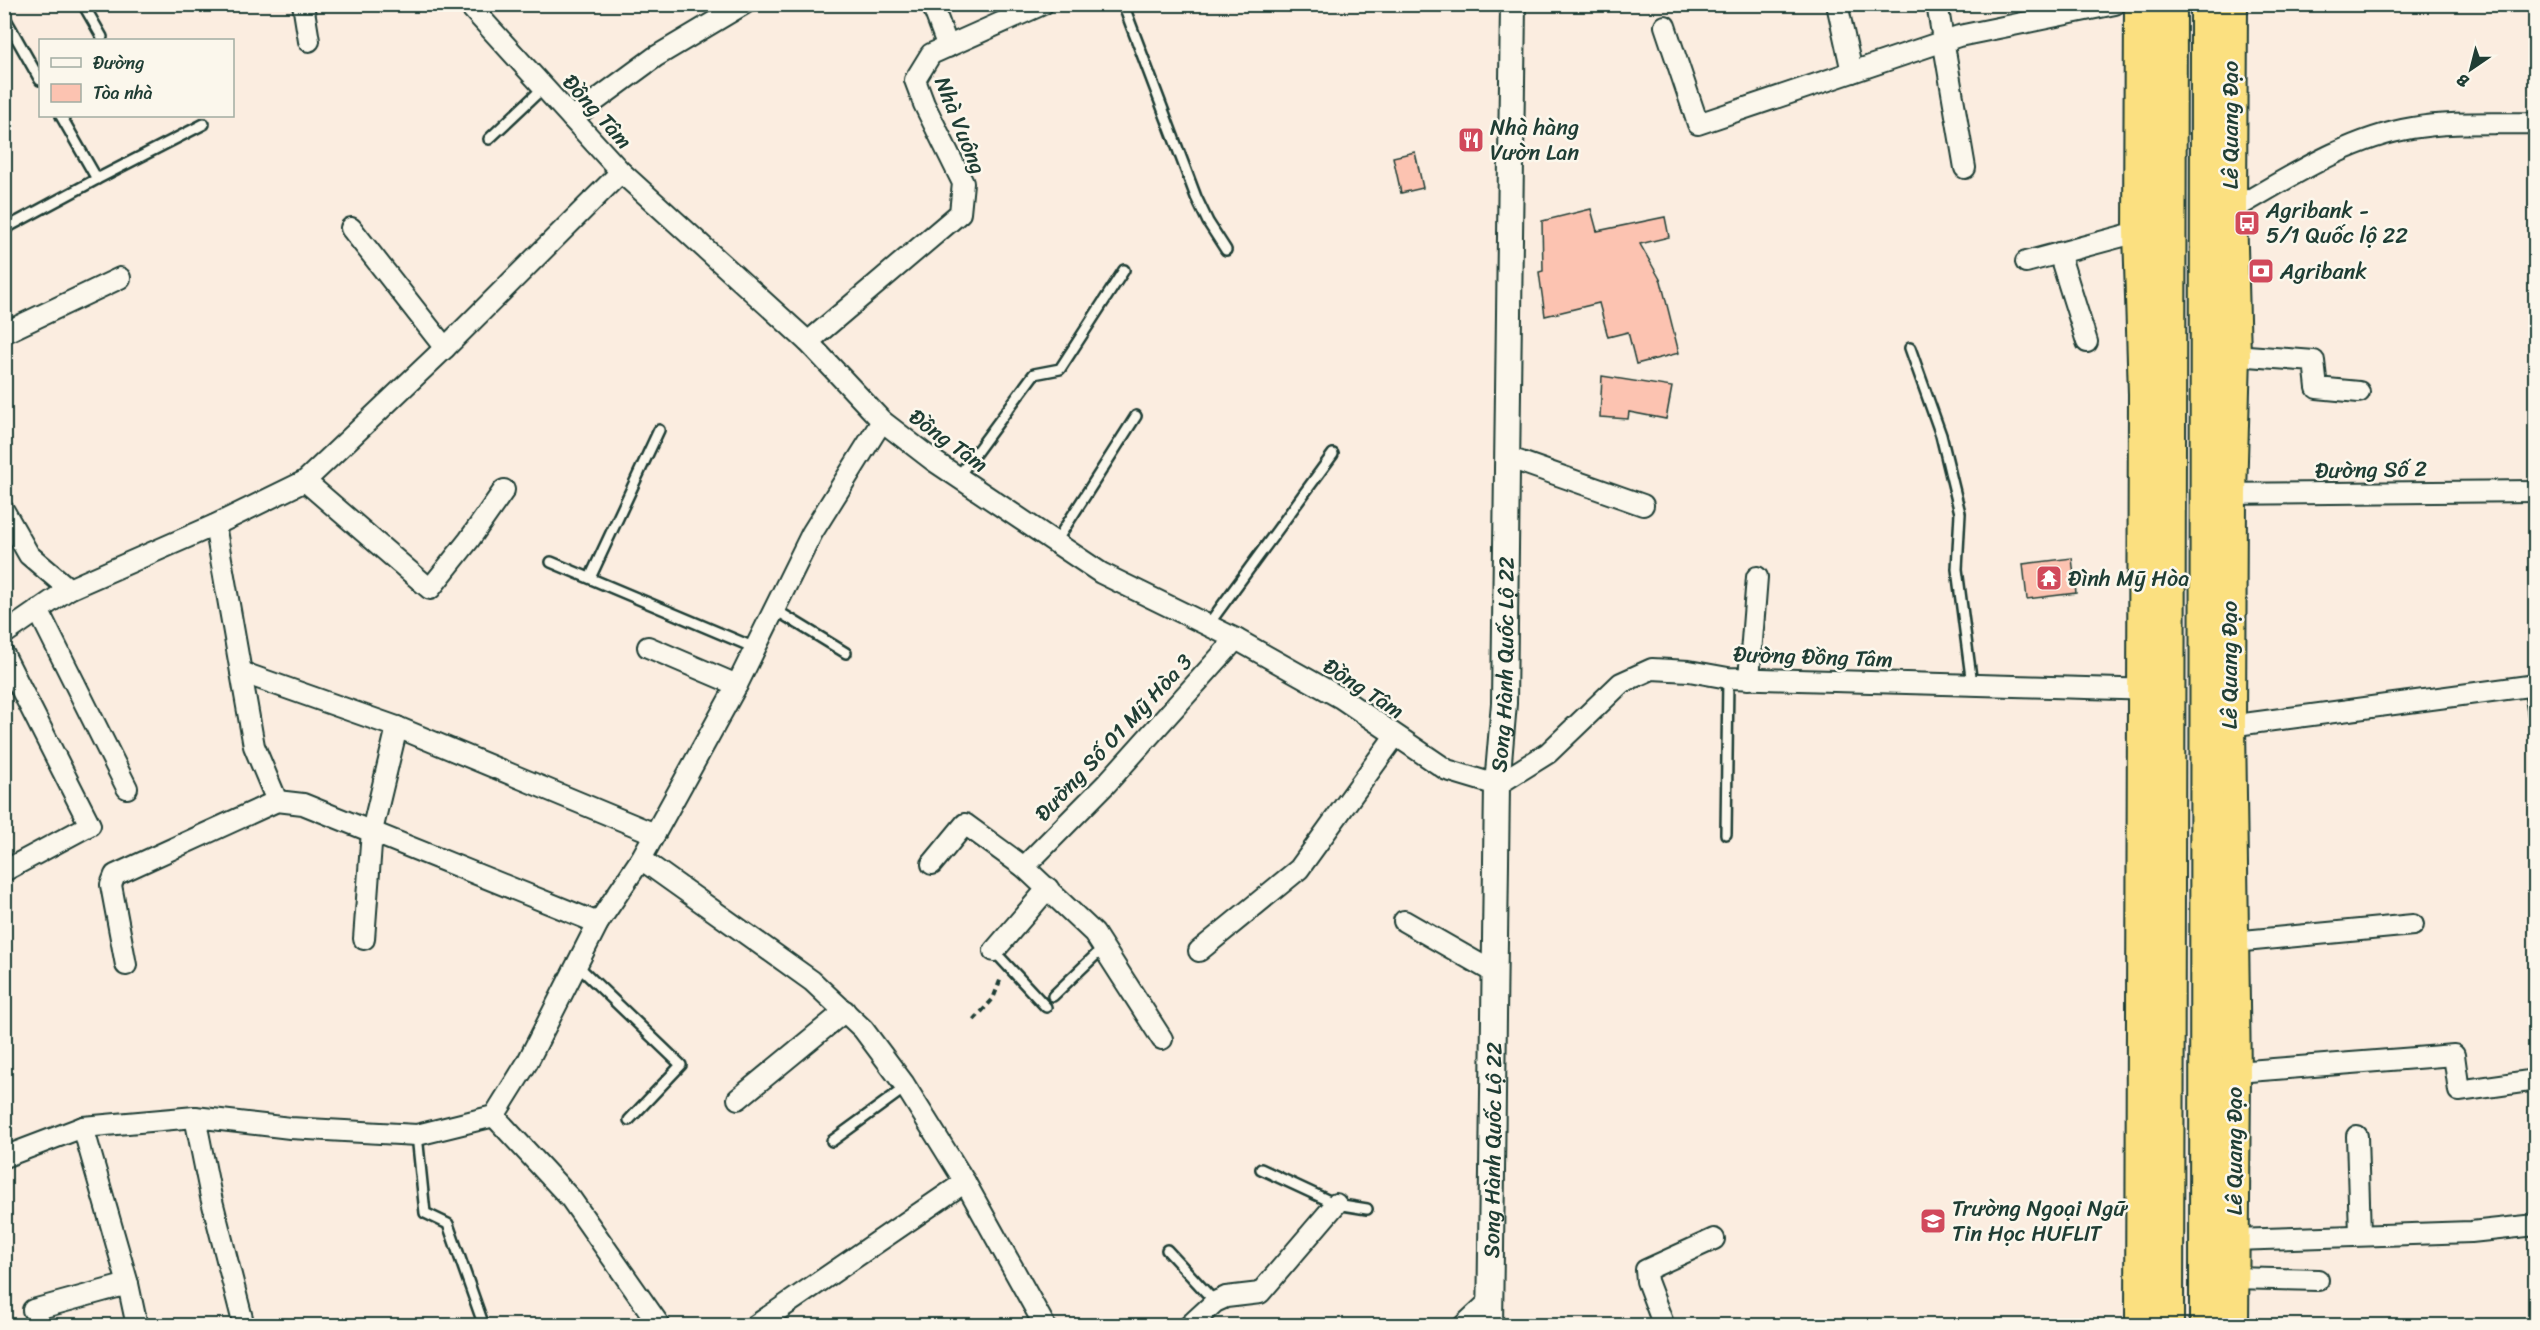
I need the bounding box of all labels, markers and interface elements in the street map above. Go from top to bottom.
legend [39,39,234,117]
north arrow [2441,39,2501,99]
text: Đường [93,47,144,79]
street label: Lê Quang Đạo [2211,61,2250,189]
street label: Đồng Tâm [553,64,643,158]
text: B [2449,66,2475,96]
street label: Nhà Vuông [923,70,998,180]
text: Tòa nhà [93,77,152,109]
place label: Nhà hàng Vườn Lan [1490,108,1579,172]
restaurant icon: Nhà hàng Vườn Lan [1456,125,1486,155]
place label: Agribank - 5/1 Quốc lộ 22 [2265,191,2408,255]
bus stop icon: Agribank - 5/1 Quốc lộ 22 [2232,208,2262,238]
place label: Agribank [2279,252,2367,291]
bank icon: Agribank [2246,256,2276,286]
street label: Đồng Tâm [900,398,997,483]
street label: Đường Số 2 [2315,449,2428,490]
street label: Song Hành Quốc Lộ 22 [1479,556,1526,774]
place label: Đình Mỹ Hòa [2068,559,2189,598]
temple icon: Đình Mỹ Hòa [2034,563,2064,593]
street label: Lê Quang Đạo [2210,601,2249,729]
street label: Đường Đồng Tâm [1732,634,1893,679]
street label: Đường Số 01 Mỹ Hòa 3 [1024,644,1202,831]
street label: Đồng Tâm [1315,647,1413,730]
street label: Song Hành Quốc Lộ 22 [1472,1041,1514,1258]
street label: Lê Quang Đạo [2215,1087,2254,1215]
place label: Trường Ngoại Ngữ Tin Học HUFLIT [1952,1189,2128,1253]
school or university icon: Trường Ngoại Ngữ Tin Học HUFLIT [1918,1206,1948,1236]

